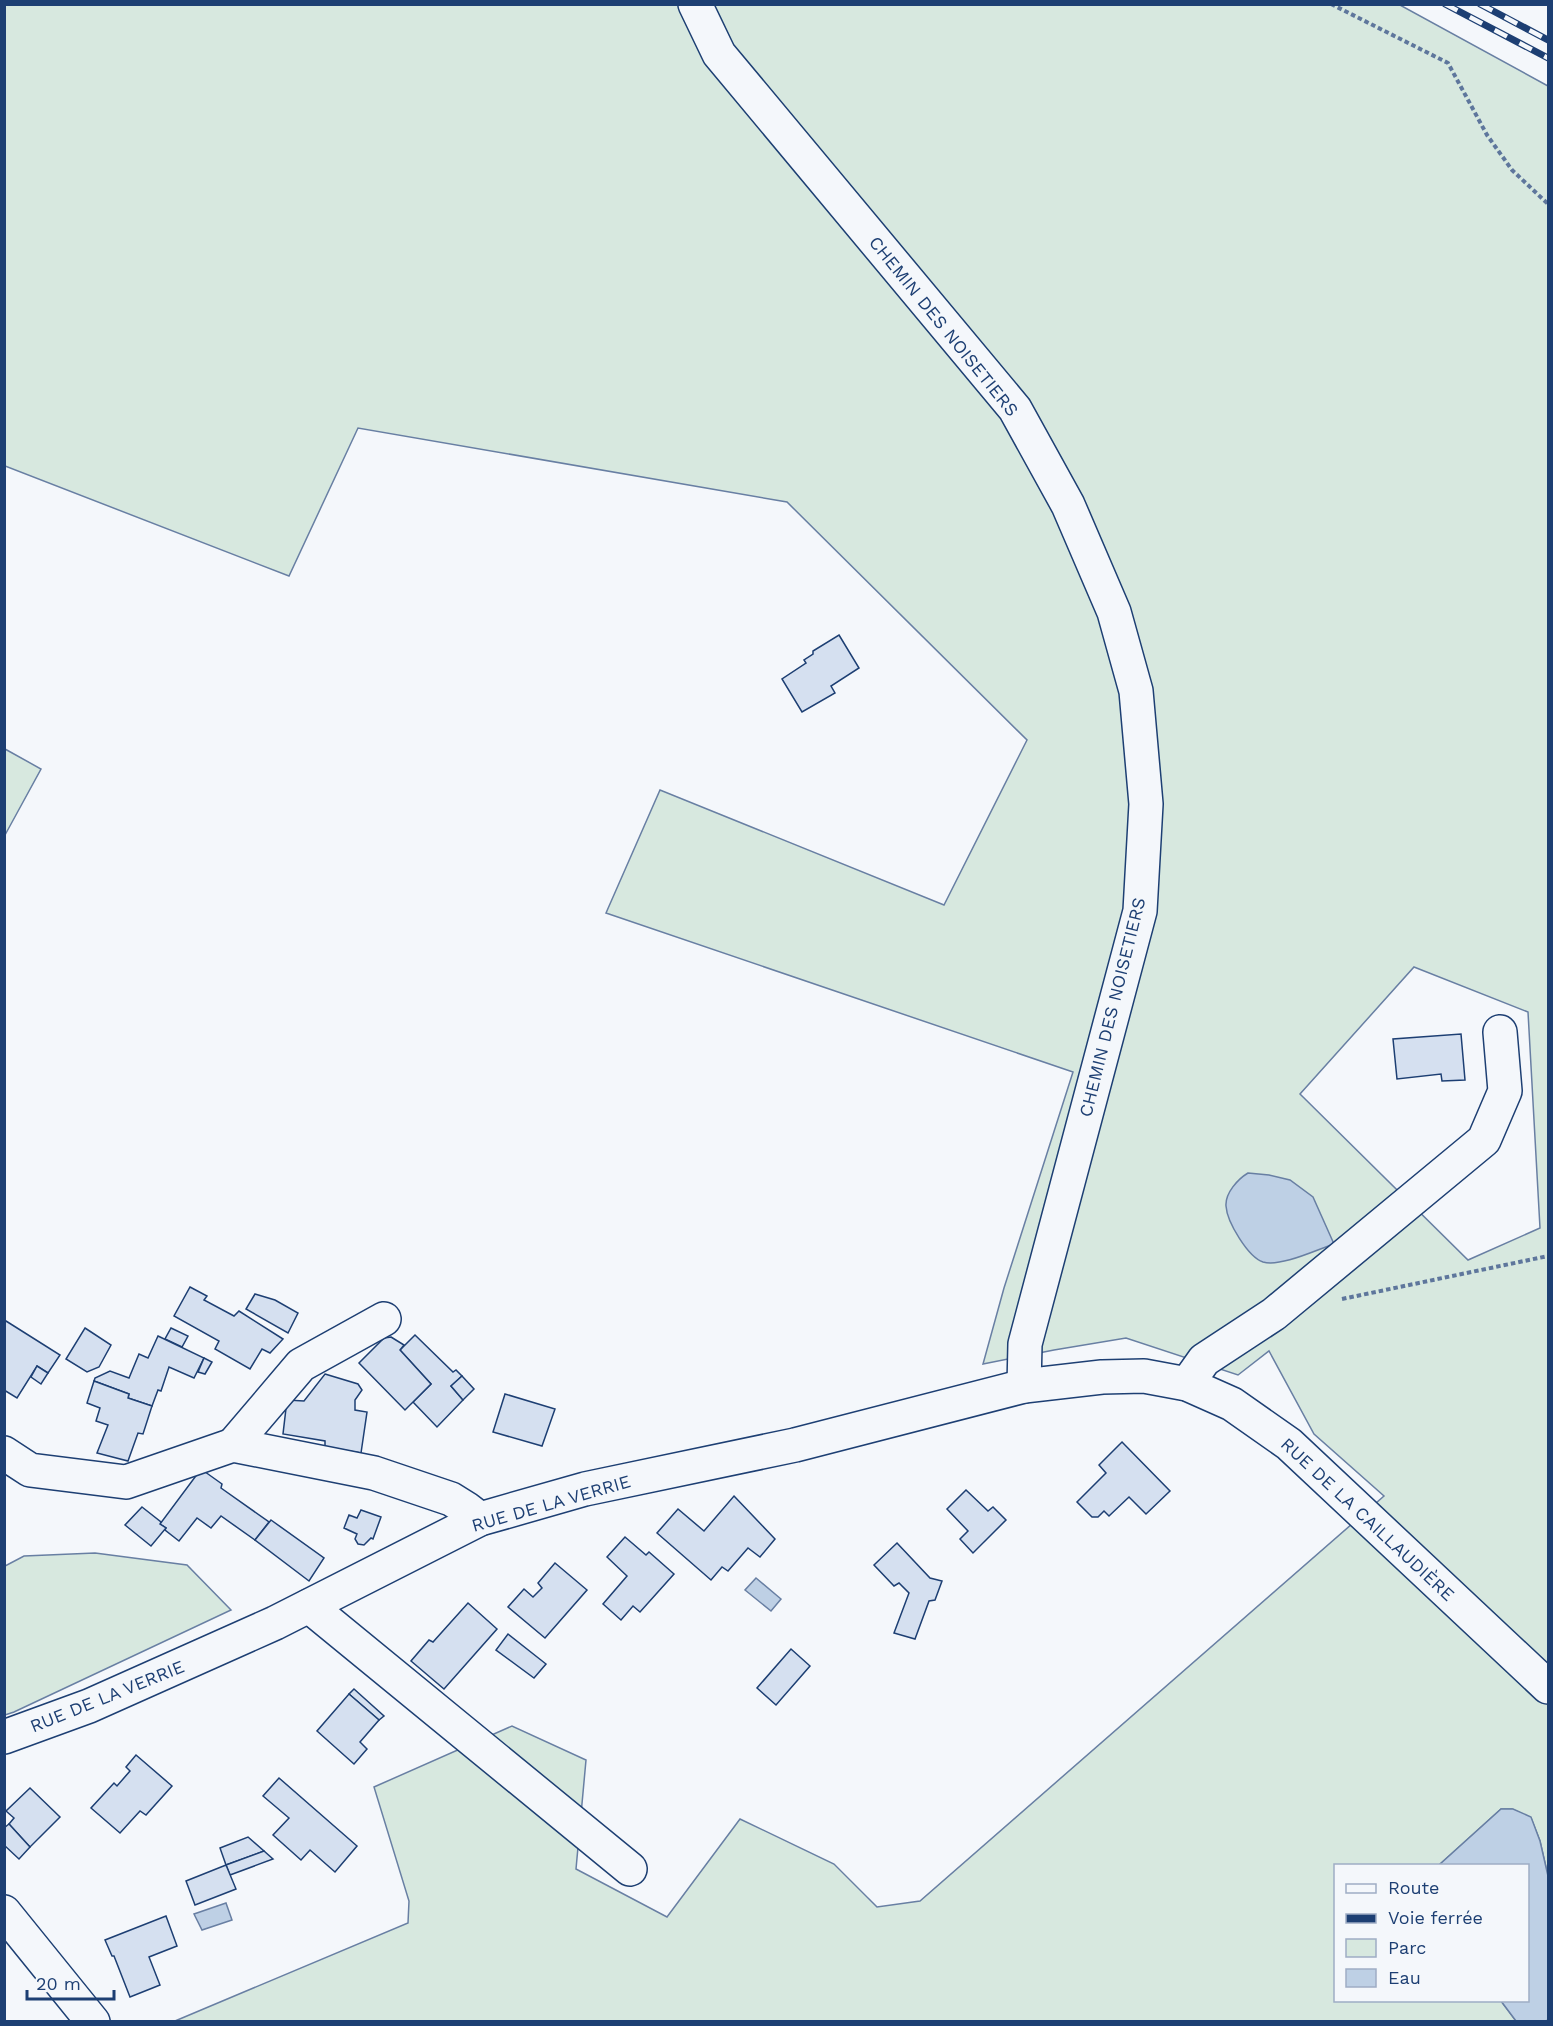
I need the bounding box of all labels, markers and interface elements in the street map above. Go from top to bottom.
street label: CHEMIN DES NOISETIERS [865,232,1023,420]
street label: CHEMIN DES NOISETIERS [1075,895,1149,1119]
street label: RUE DE LA CAILLAUDIÈRE [1277,1433,1459,1605]
street label: RUE DE LA VERRIE [469,1470,633,1536]
street label: RUE DE LA VERRIE [27,1655,187,1737]
legend [1334,1864,1529,2002]
text: Route [1388,1877,1440,1898]
text: Voie ferrée [1388,1907,1483,1928]
text: Parc [1388,1937,1426,1958]
scale bar [27,1963,114,2001]
text: Eau [1388,1967,1421,1988]
text: 20 m [36,1973,81,1994]

